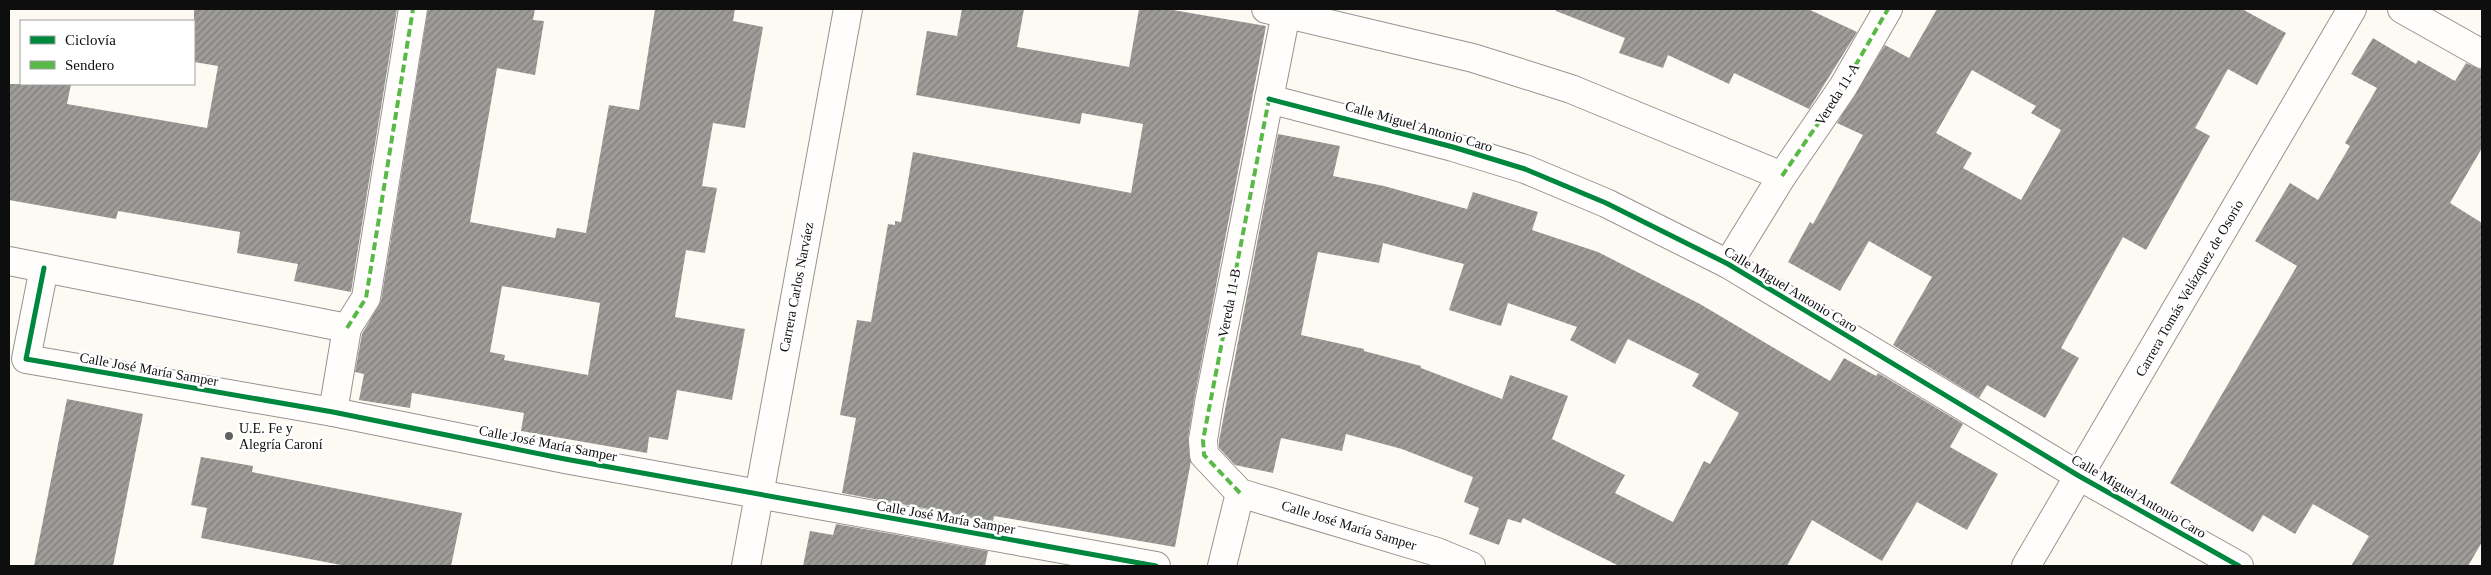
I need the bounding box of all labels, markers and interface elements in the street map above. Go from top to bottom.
legend [20,20,195,85]
text: Ciclovía [65,32,116,48]
text: Sendero [65,57,114,73]
street label: Vereda 11-A [1812,60,1863,128]
street label: Calle Miguel Antonio Caro [1343,98,1494,155]
street label: Carrera Tomás Velázquez de Osorio [2133,197,2246,379]
street label: Carrera Carlos Narváez [777,221,816,353]
street label: Calle Miguel Antonio Caro [1721,244,1860,335]
street label: Vereda 11-B [1215,267,1244,339]
street label: Calle José María Samper [78,350,220,389]
place label: U.E. Fe y Alegría Caroní [239,421,323,452]
street label: Calle José María Samper [478,423,619,464]
marker: U.E. Fe y Alegría Caroní [223,430,235,442]
street label: Calle Miguel Antonio Caro [2069,452,2209,541]
street label: Calle José María Samper [875,498,1017,537]
street label: Calle José María Samper [1280,498,1418,553]

